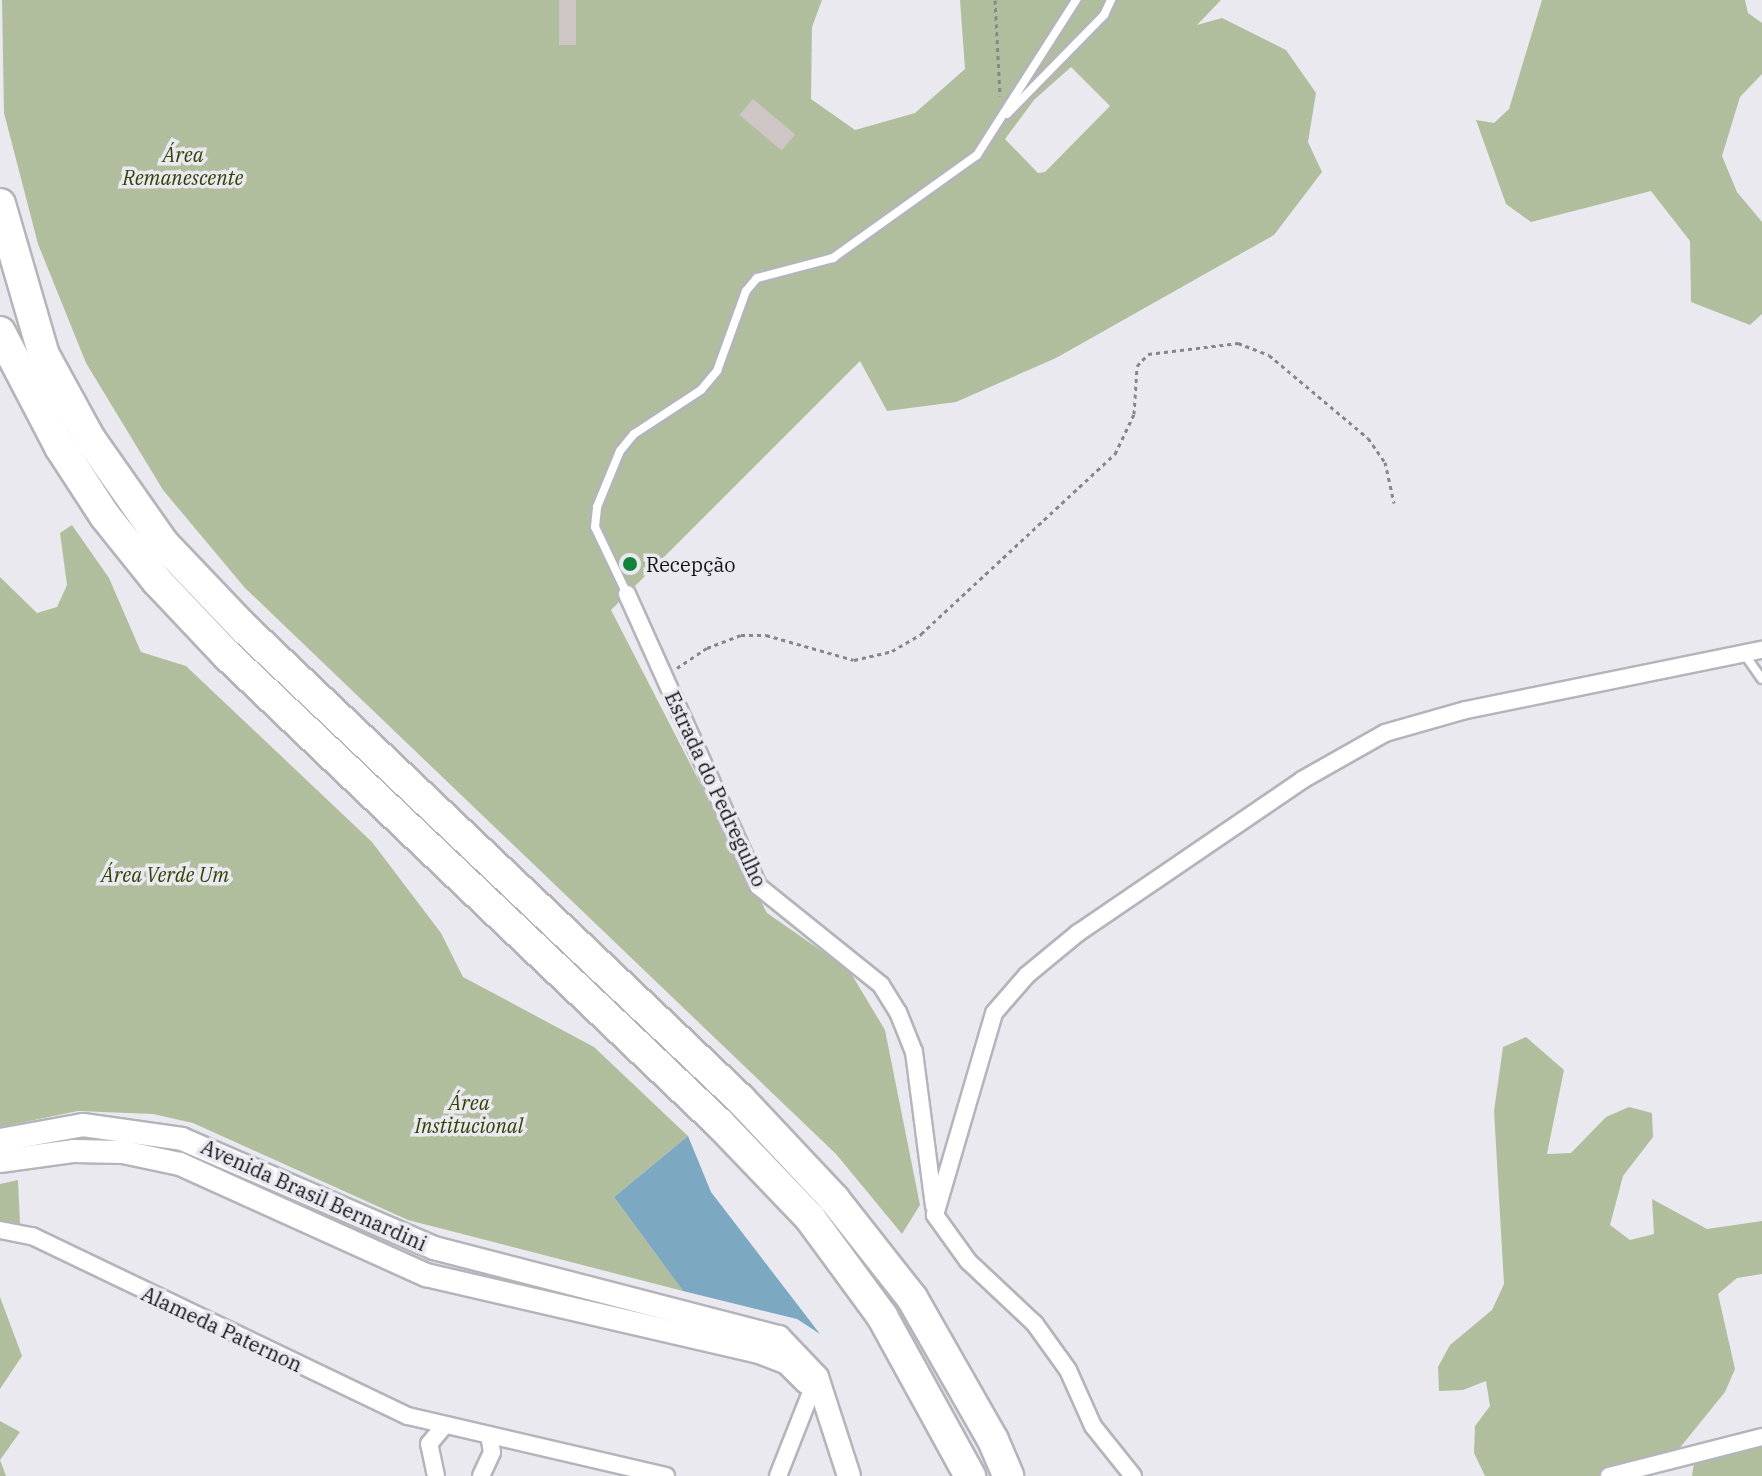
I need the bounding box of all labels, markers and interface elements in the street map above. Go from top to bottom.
park label: Área Remanescente [123,142,243,189]
place label: Recepção [646,552,736,576]
marker: Recepção [621,555,639,573]
street label: Estrada do Pedregulho [660,687,772,891]
park label: Área Verde Um [101,862,229,886]
park label: Área Institucional [415,1091,523,1138]
street label: Avenida Brasil Bernardini [198,1134,430,1256]
street label: Alameda Paternon [138,1281,306,1377]

